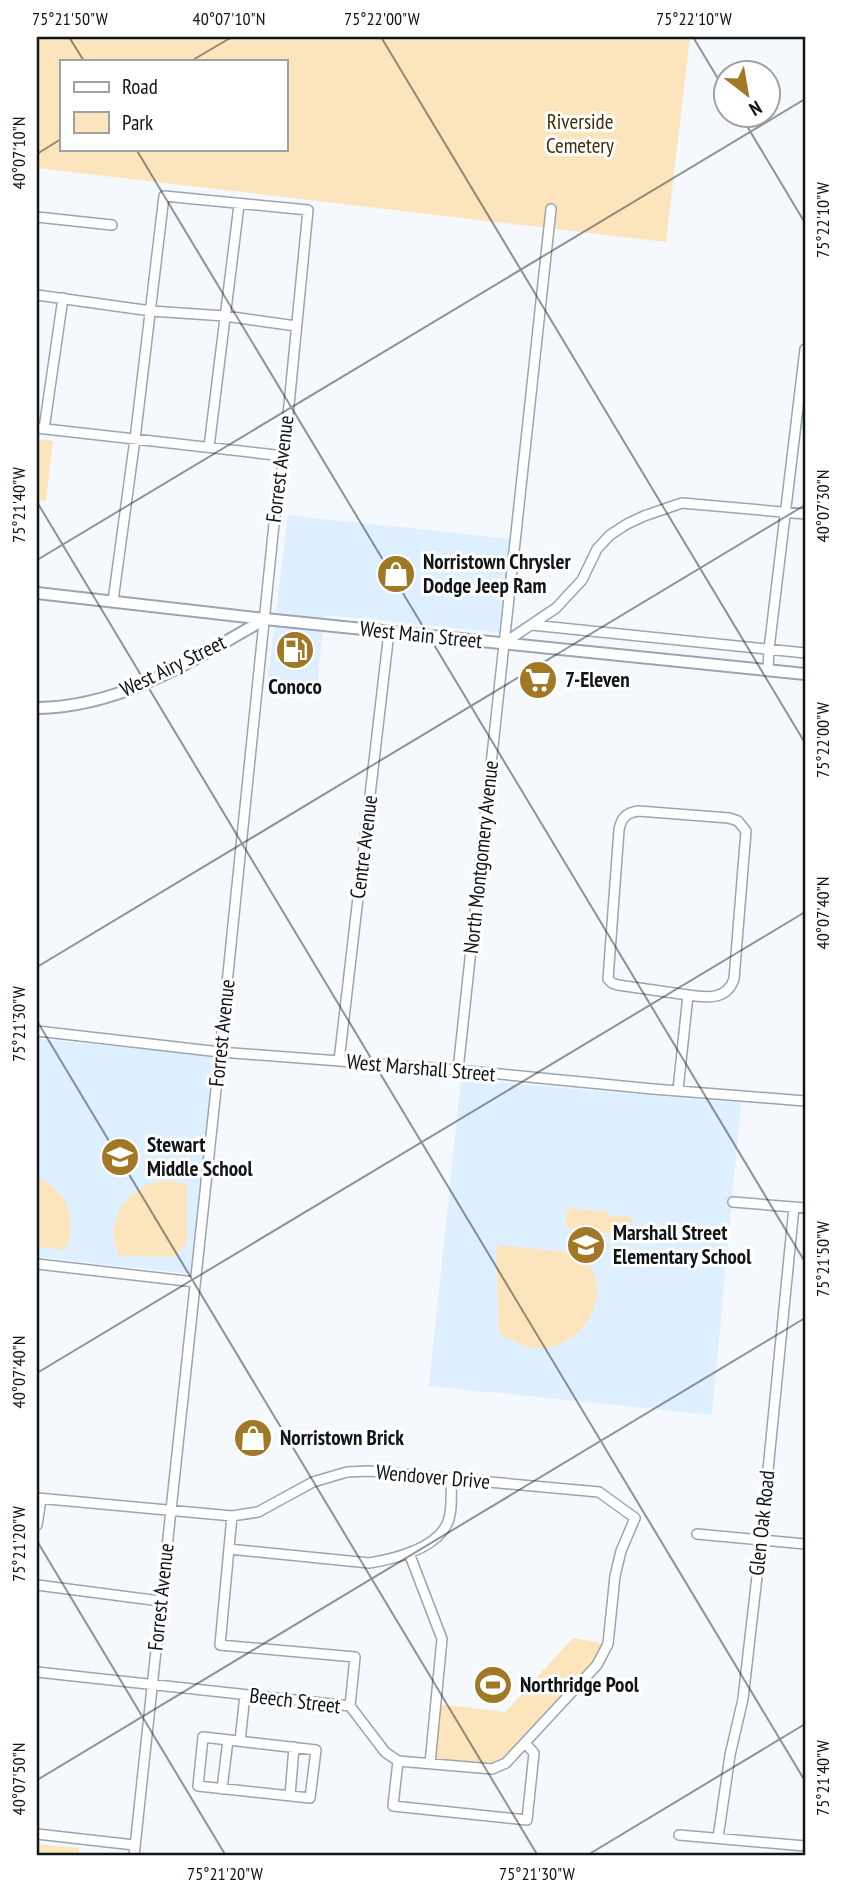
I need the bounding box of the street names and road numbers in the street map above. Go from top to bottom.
street label: Forrest Avenue [260,414,299,524]
street label: West Main Street [359,615,484,654]
street label: West Airy Street [116,628,230,703]
street label: North Montgomery Avenue [457,759,504,955]
street label: Centre Avenue [344,794,383,900]
street label: Forrest Avenue [202,978,241,1088]
street label: West Marshall Street [345,1048,497,1087]
street label: Wendover Drive [375,1458,491,1495]
street label: Glen Oak Road [743,1469,780,1577]
street label: Forrest Avenue [141,1542,180,1652]
street label: Beech Street [248,1682,342,1720]

